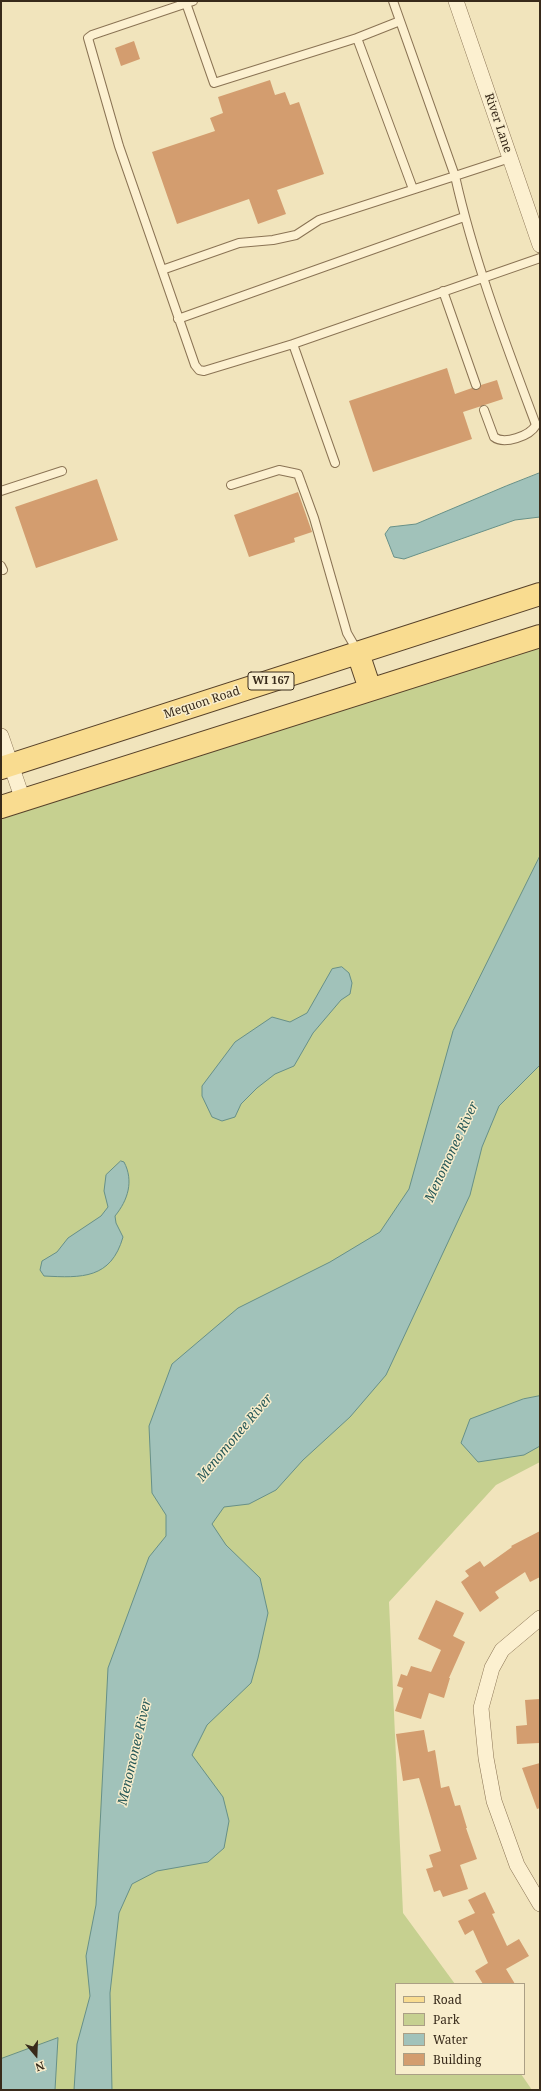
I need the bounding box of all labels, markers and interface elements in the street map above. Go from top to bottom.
street label: River Lane [481,91,515,155]
road number: WI 167 [248,672,294,690]
street label: Mequon Road [162,684,242,722]
water label: Menomonee River [422,1099,482,1205]
water label: Menomonee River [194,1391,276,1485]
water label: Menomonee River [115,1697,155,1807]
legend [395,1983,525,2075]
text: Road [433,1991,462,2008]
text: Park [433,2011,460,2028]
text: Water [433,2031,468,2048]
north arrow [16,2035,56,2075]
text: Building [433,2051,481,2068]
text: N [34,2058,47,2075]

